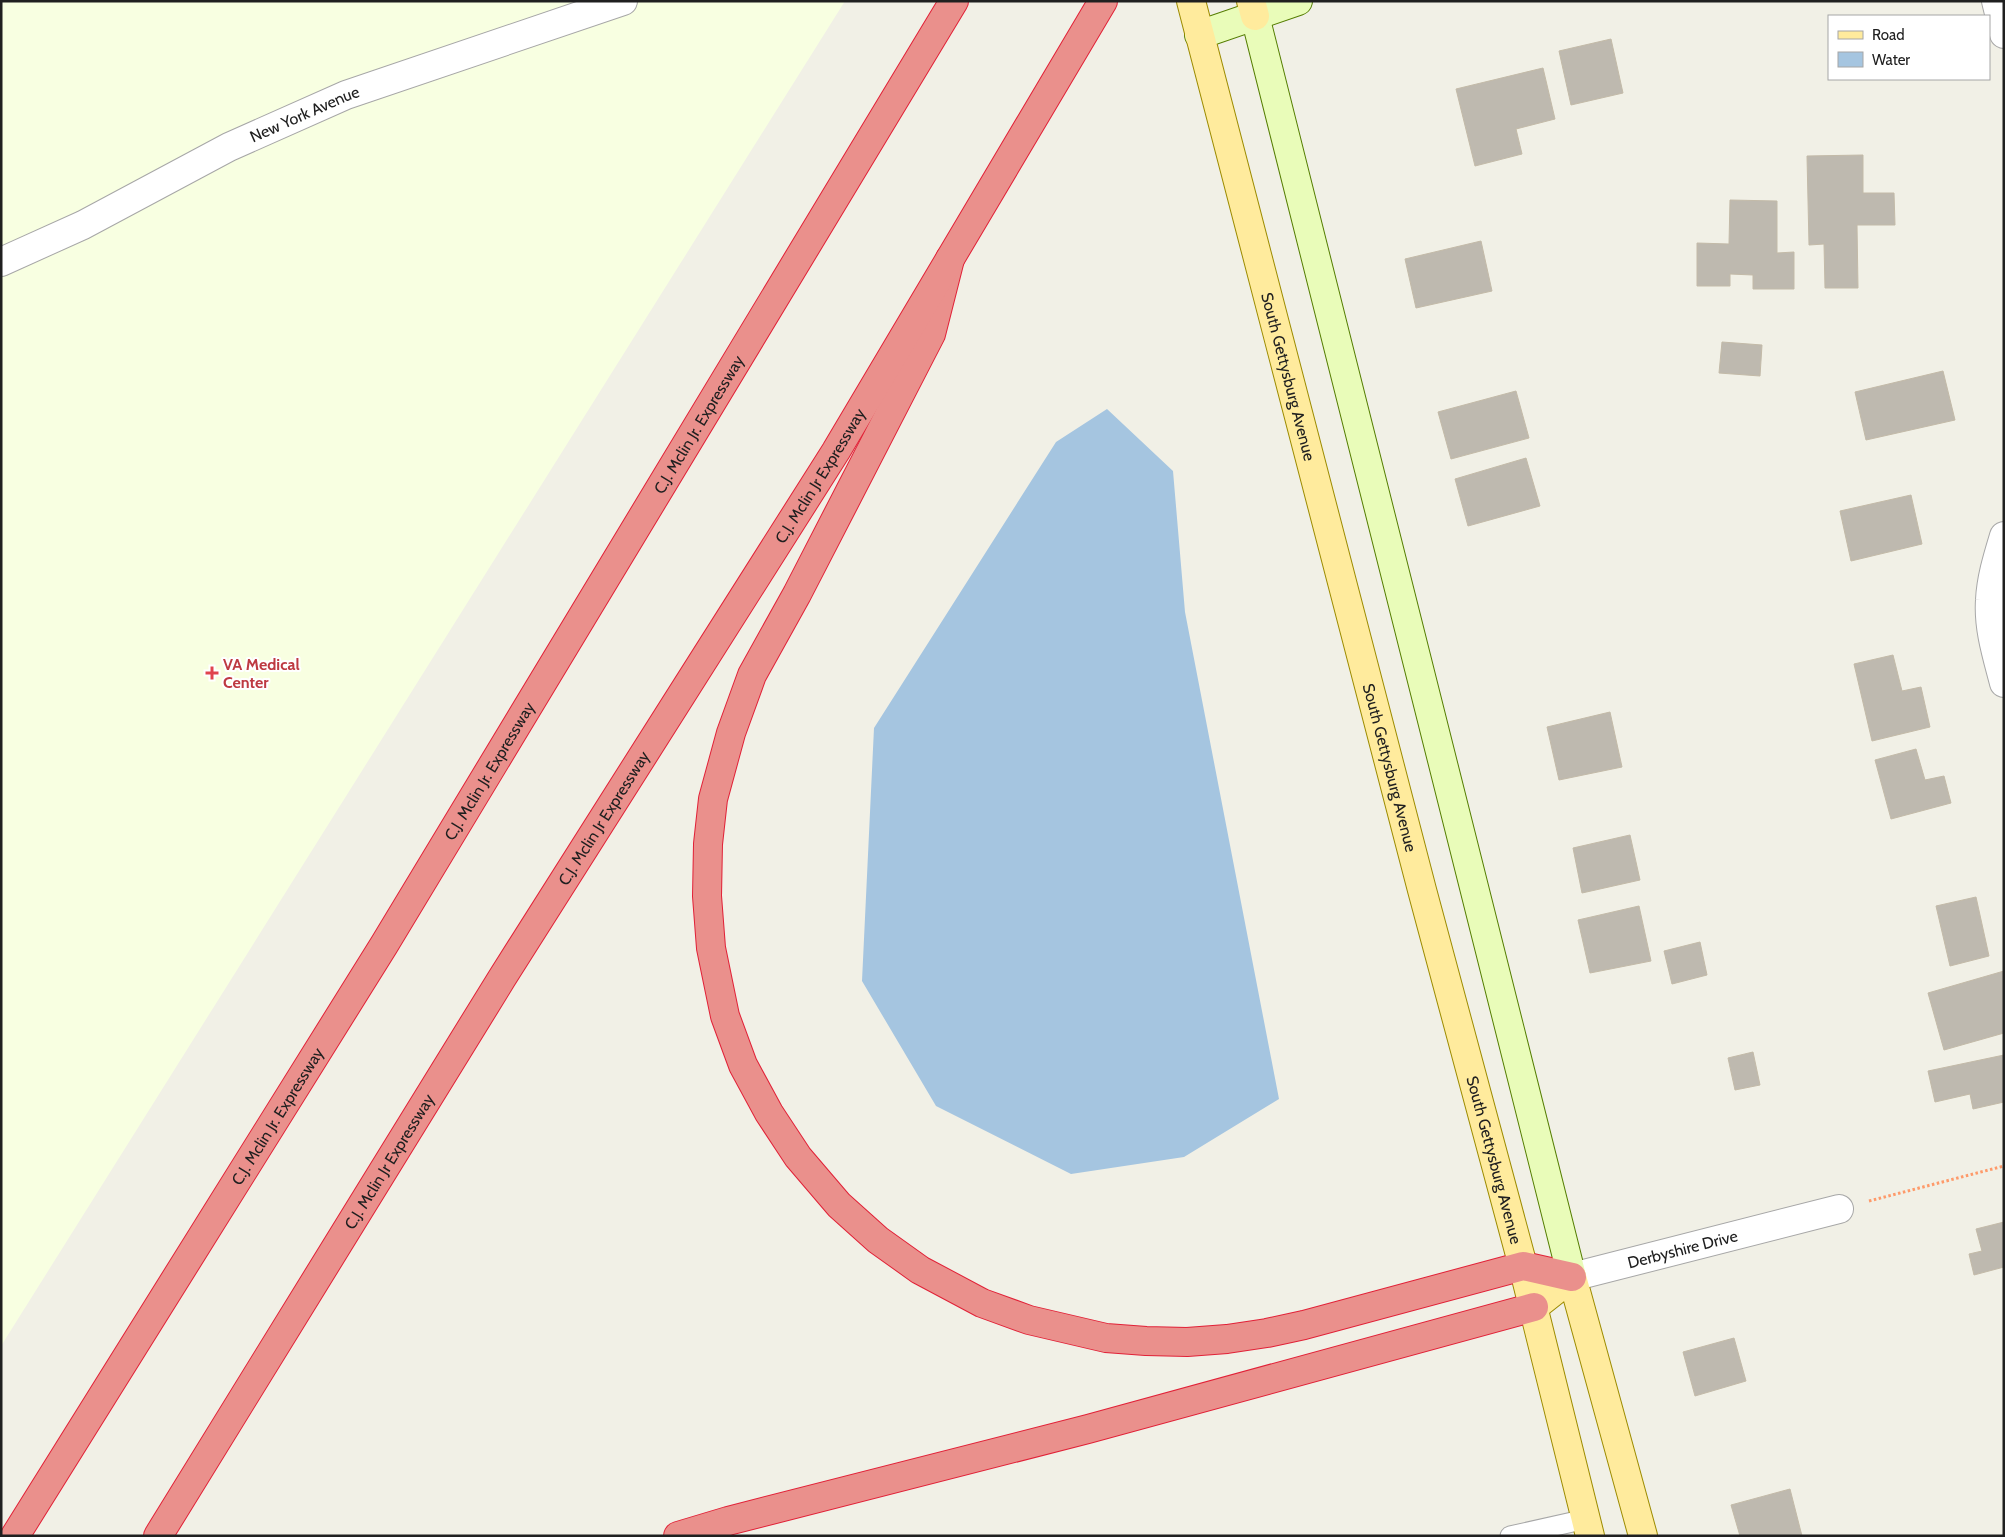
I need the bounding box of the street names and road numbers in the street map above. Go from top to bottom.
street label: New York Avenue [247,82,362,146]
street label: South Gettysburg Avenue [1258,290,1320,463]
street label: C.J. Mclin Jr. Expressway [649,352,747,497]
street label: C.J. Mclin Jr Expressway [771,405,869,547]
street label: South Gettysburg Avenue [1359,681,1421,854]
street label: C.J. Mclin Jr. Expressway [440,698,538,844]
street label: C.J. Mclin Jr Expressway [554,747,653,889]
street label: C.J. Mclin Jr. Expressway [227,1044,327,1188]
street label: South Gettysburg Avenue [1463,1074,1526,1246]
street label: C.J. Mclin Jr Expressway [340,1090,438,1233]
street label: Derbyshire Drive [1625,1226,1740,1272]

